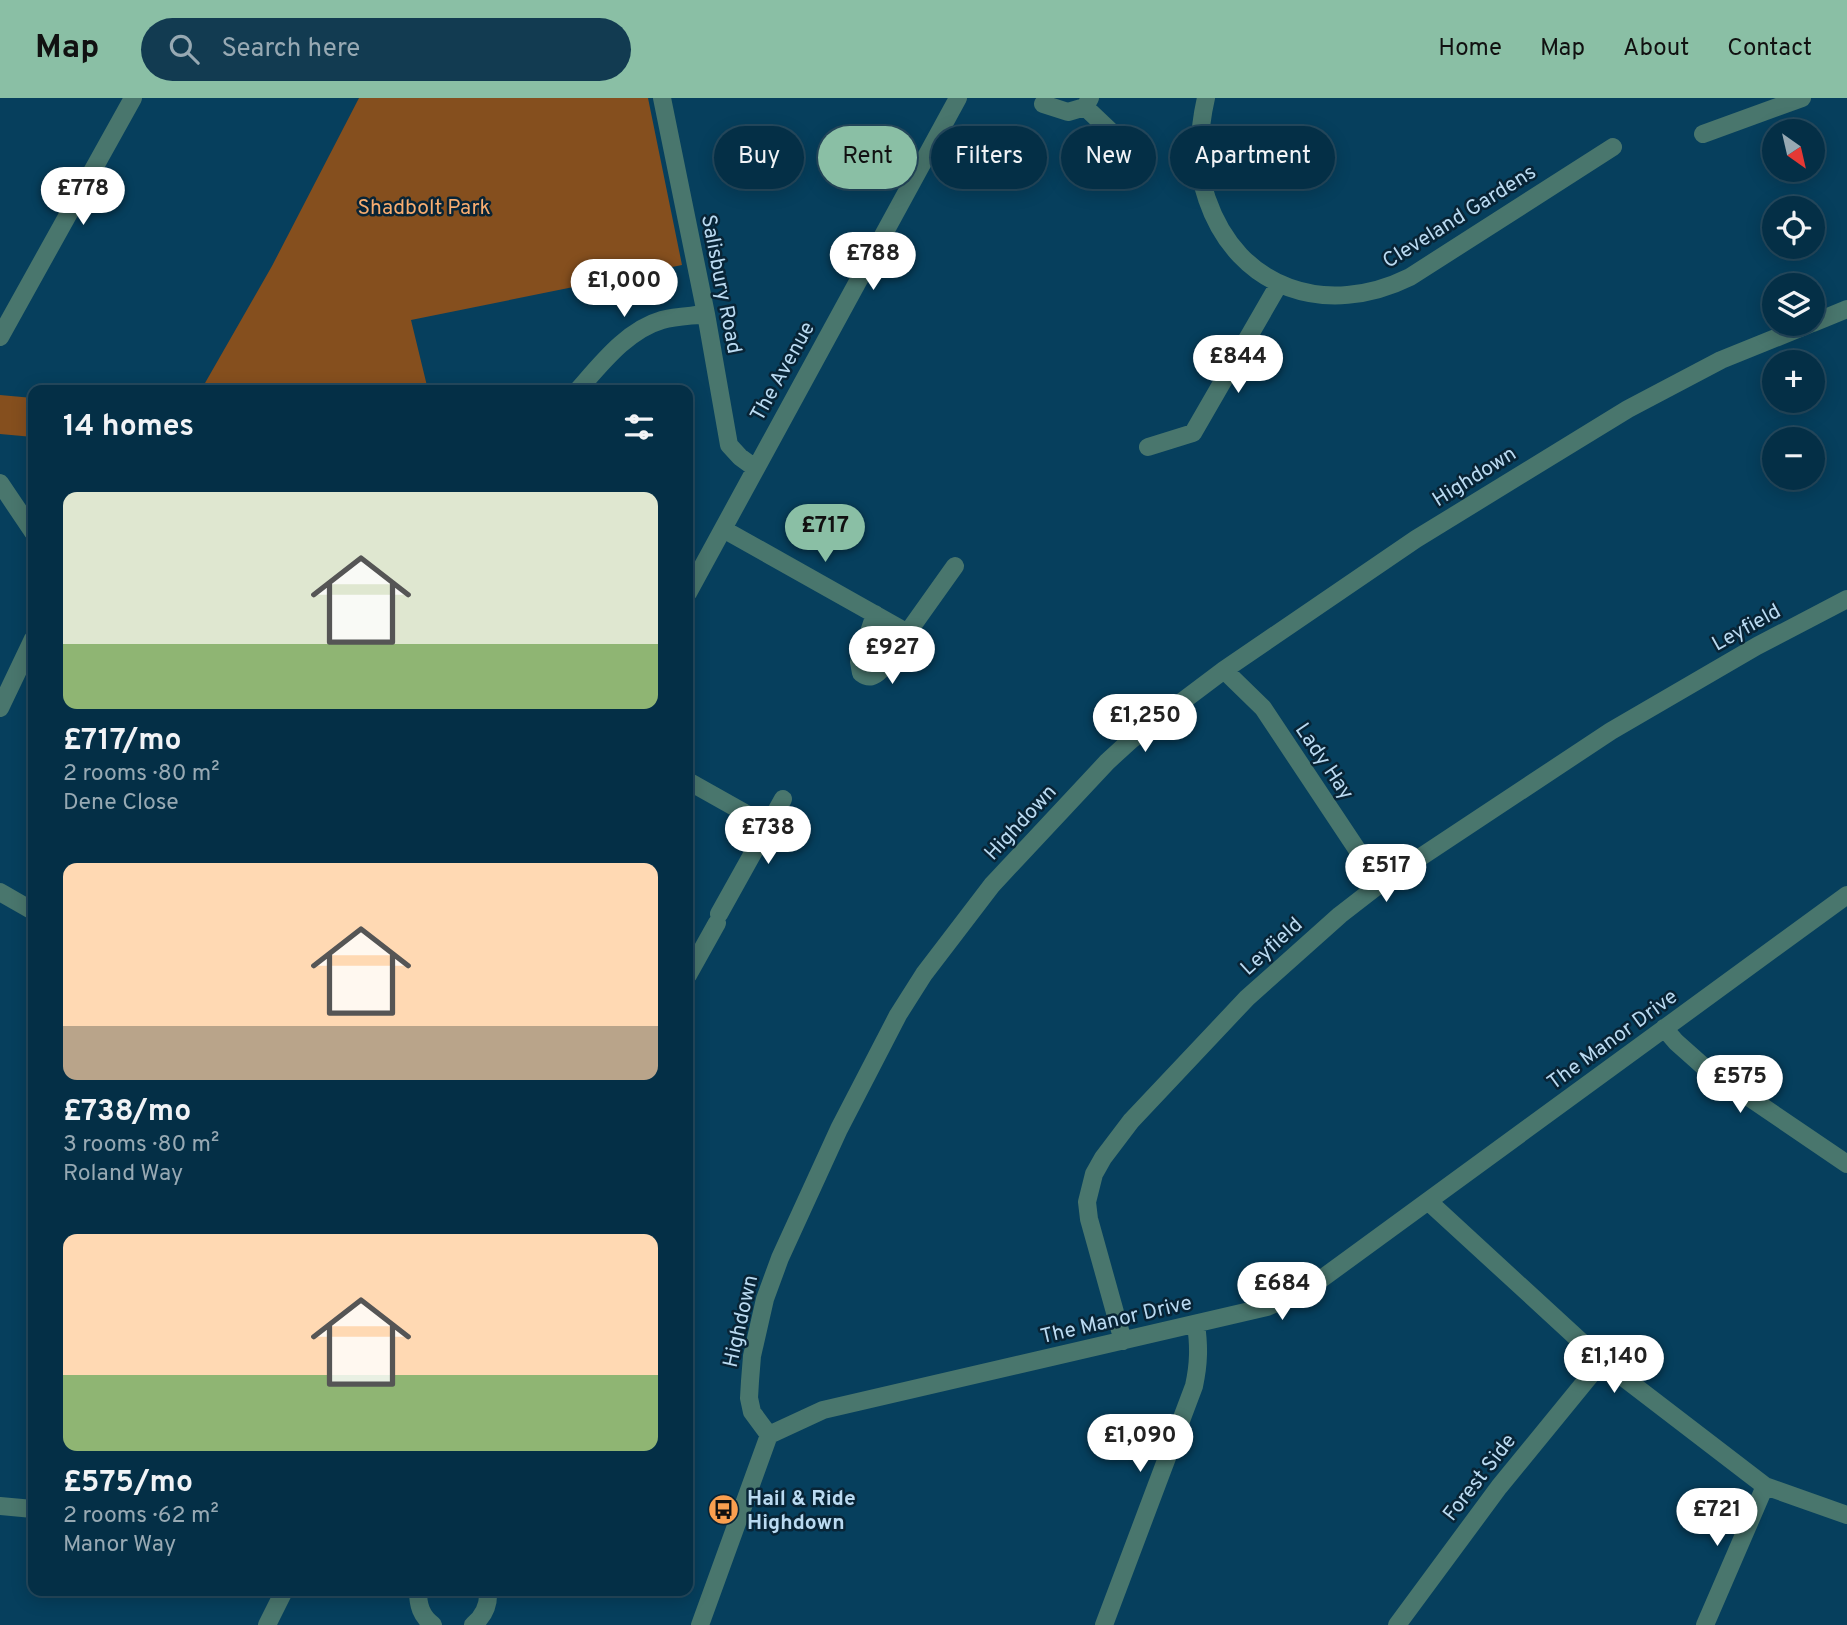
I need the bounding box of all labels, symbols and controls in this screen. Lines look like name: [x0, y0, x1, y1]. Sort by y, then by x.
search box: [141, 18, 631, 81]
text: Map: [35, 28, 99, 70]
icon: search: [165, 30, 203, 68]
text: Search here: [221, 33, 360, 66]
text: Home: [1438, 34, 1502, 64]
text: Map: [1540, 34, 1585, 64]
text: About: [1623, 34, 1689, 64]
text: Contact: [1727, 34, 1812, 64]
north arrow: [1762, 119, 1825, 182]
map controls: [1762, 119, 1825, 490]
chip: Buy: [714, 126, 804, 189]
chip: Rent: [818, 126, 917, 189]
chip: Filters: [931, 126, 1047, 189]
chip: New: [1061, 126, 1156, 189]
chip: Apartment: [1170, 126, 1335, 189]
street label: Cleveland Gardens: [1378, 159, 1542, 275]
pin: £778: [42, 167, 124, 227]
text: £778: [57, 175, 109, 204]
park label: Shadbolt Park: [357, 195, 491, 222]
button: locate: [1762, 196, 1825, 259]
street label: Salisbury Road: [694, 212, 747, 356]
pin: £788: [832, 232, 914, 292]
text: £788: [846, 240, 900, 269]
pin: £1,000: [567, 260, 681, 319]
text: £1,000: [587, 267, 661, 296]
button: layers: [1762, 273, 1825, 336]
street label: The Avenue: [745, 317, 822, 426]
pin: £844: [1197, 336, 1279, 395]
text: £844: [1209, 343, 1267, 372]
button: +: [1762, 350, 1825, 413]
icon: filters: [620, 408, 658, 446]
text: 14 homes: [63, 409, 194, 446]
button: −: [1762, 427, 1825, 490]
street label: Highdown: [1428, 441, 1522, 514]
pin: £717: [784, 504, 866, 564]
text: £717: [801, 512, 849, 541]
icon: home: [298, 537, 424, 663]
street label: Leyfield: [1708, 598, 1786, 658]
pin: £927: [851, 626, 933, 686]
text: £927: [865, 634, 919, 663]
pin: £1,250: [1088, 694, 1202, 754]
text: £1,250: [1109, 702, 1181, 731]
street label: Lady Hay: [1288, 718, 1359, 806]
text: £717/mo: [63, 723, 182, 760]
text: 2 rooms · 80 m²: [63, 760, 220, 789]
street label: Highdown: [979, 779, 1063, 867]
text: Dene Close: [63, 789, 179, 818]
pin: £738: [727, 806, 809, 866]
text: £738: [741, 814, 795, 843]
pin: £517: [1345, 844, 1427, 904]
text: £517: [1361, 852, 1411, 881]
icon: home: [298, 908, 424, 1034]
street label: Leyfield: [1235, 912, 1309, 982]
street label: The Manor Drive: [1542, 984, 1683, 1097]
pin: £575: [1699, 1056, 1781, 1115]
text: £575: [1713, 1063, 1767, 1092]
text: £738/mo: [63, 1094, 191, 1131]
text: 3 rooms · 80 m²: [63, 1131, 219, 1160]
text: Roland Way: [63, 1160, 183, 1189]
pin: £684: [1241, 1262, 1323, 1322]
text: £684: [1253, 1270, 1311, 1299]
street label: Highdown: [718, 1272, 765, 1370]
icon: home: [298, 1279, 424, 1405]
street label: The Manor Drive: [1038, 1290, 1195, 1351]
pin: £1,140: [1557, 1336, 1671, 1395]
text: £1,140: [1580, 1343, 1648, 1372]
pin: £1,090: [1083, 1414, 1197, 1474]
text: £1,090: [1103, 1422, 1177, 1451]
street label: Forest Side: [1438, 1429, 1523, 1527]
text: £575/mo: [63, 1465, 193, 1502]
place label: Hail & Ride Highdown: [747, 1486, 856, 1537]
pin: £721: [1676, 1488, 1758, 1548]
bus stop icon: Hail & Ride Highdown: [707, 1493, 741, 1527]
text: £721: [1692, 1496, 1742, 1525]
text: 2 rooms · 62 m²: [63, 1502, 219, 1531]
text: Manor Way: [63, 1531, 176, 1560]

